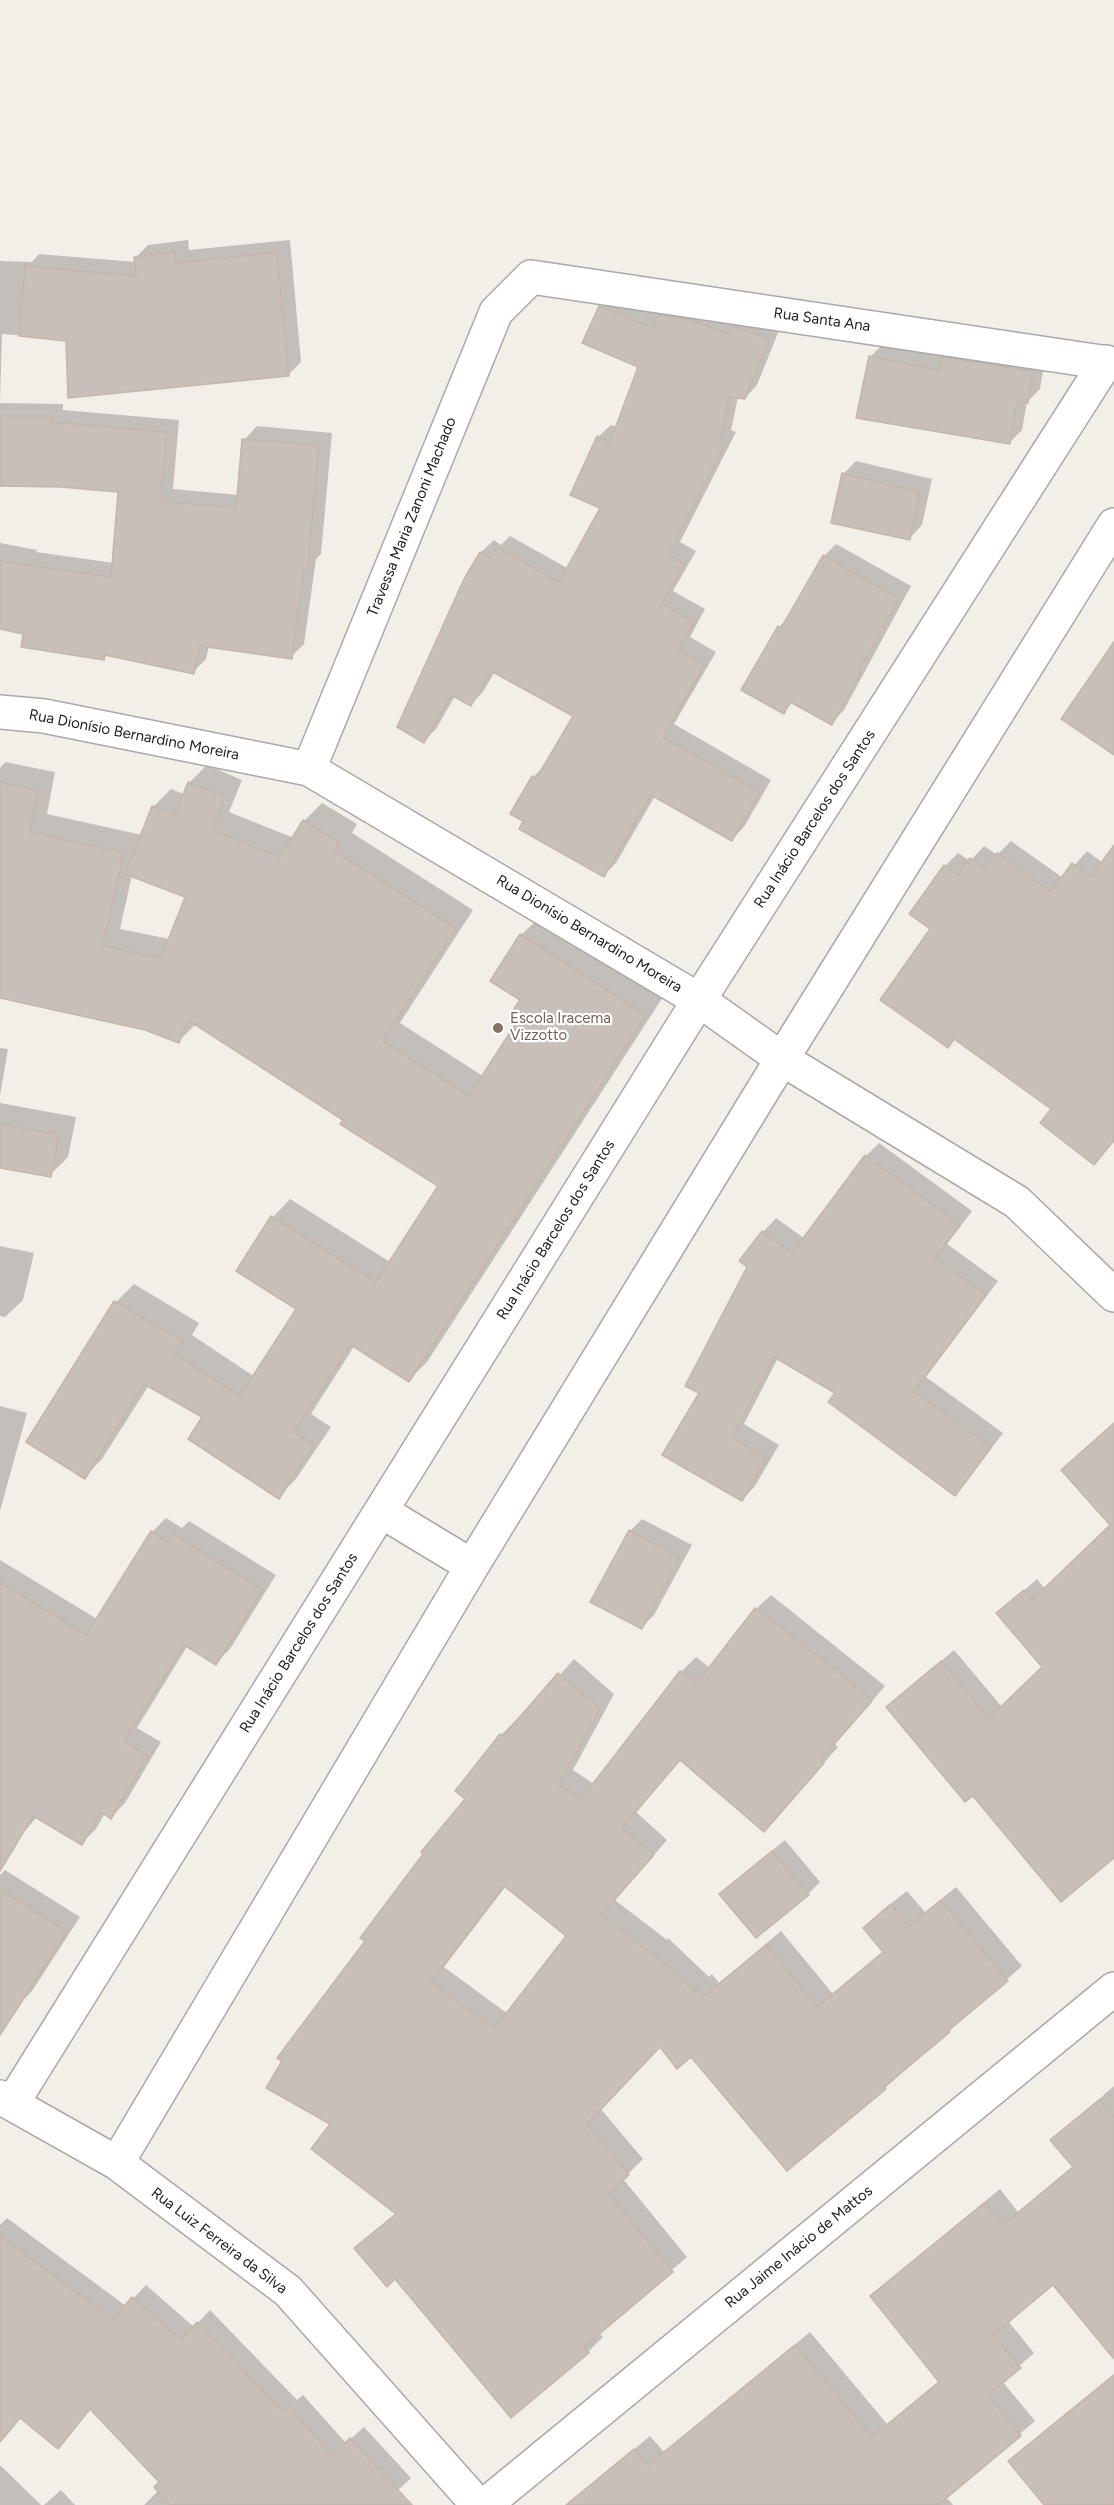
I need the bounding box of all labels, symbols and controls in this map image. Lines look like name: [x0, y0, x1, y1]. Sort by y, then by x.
street label: Rua Santa Ana: [772, 304, 872, 336]
street label: Travessa Maria Zanoni Machado: [364, 415, 460, 619]
street label: Rua Dionísio Bernardino Moreira: [27, 706, 241, 764]
street label: Rua Inácio Barcelos dos Santos: [751, 727, 879, 911]
street label: Rua Dionísio Bernardino Moreira: [493, 871, 685, 997]
place label: Escola Iracema Vizzotto: [510, 1010, 611, 1045]
marker: Escola Iracema Vizzotto: [491, 1021, 505, 1035]
street label: Rua Inácio Barcelos dos Santos: [493, 1137, 619, 1323]
street label: Rua Inácio Barcelos dos Santos: [236, 1550, 362, 1736]
street label: Rua Jaime Inácio de Mattos: [722, 2182, 876, 2312]
street label: Rua Luiz Ferreira da Silva: [147, 2184, 291, 2298]

